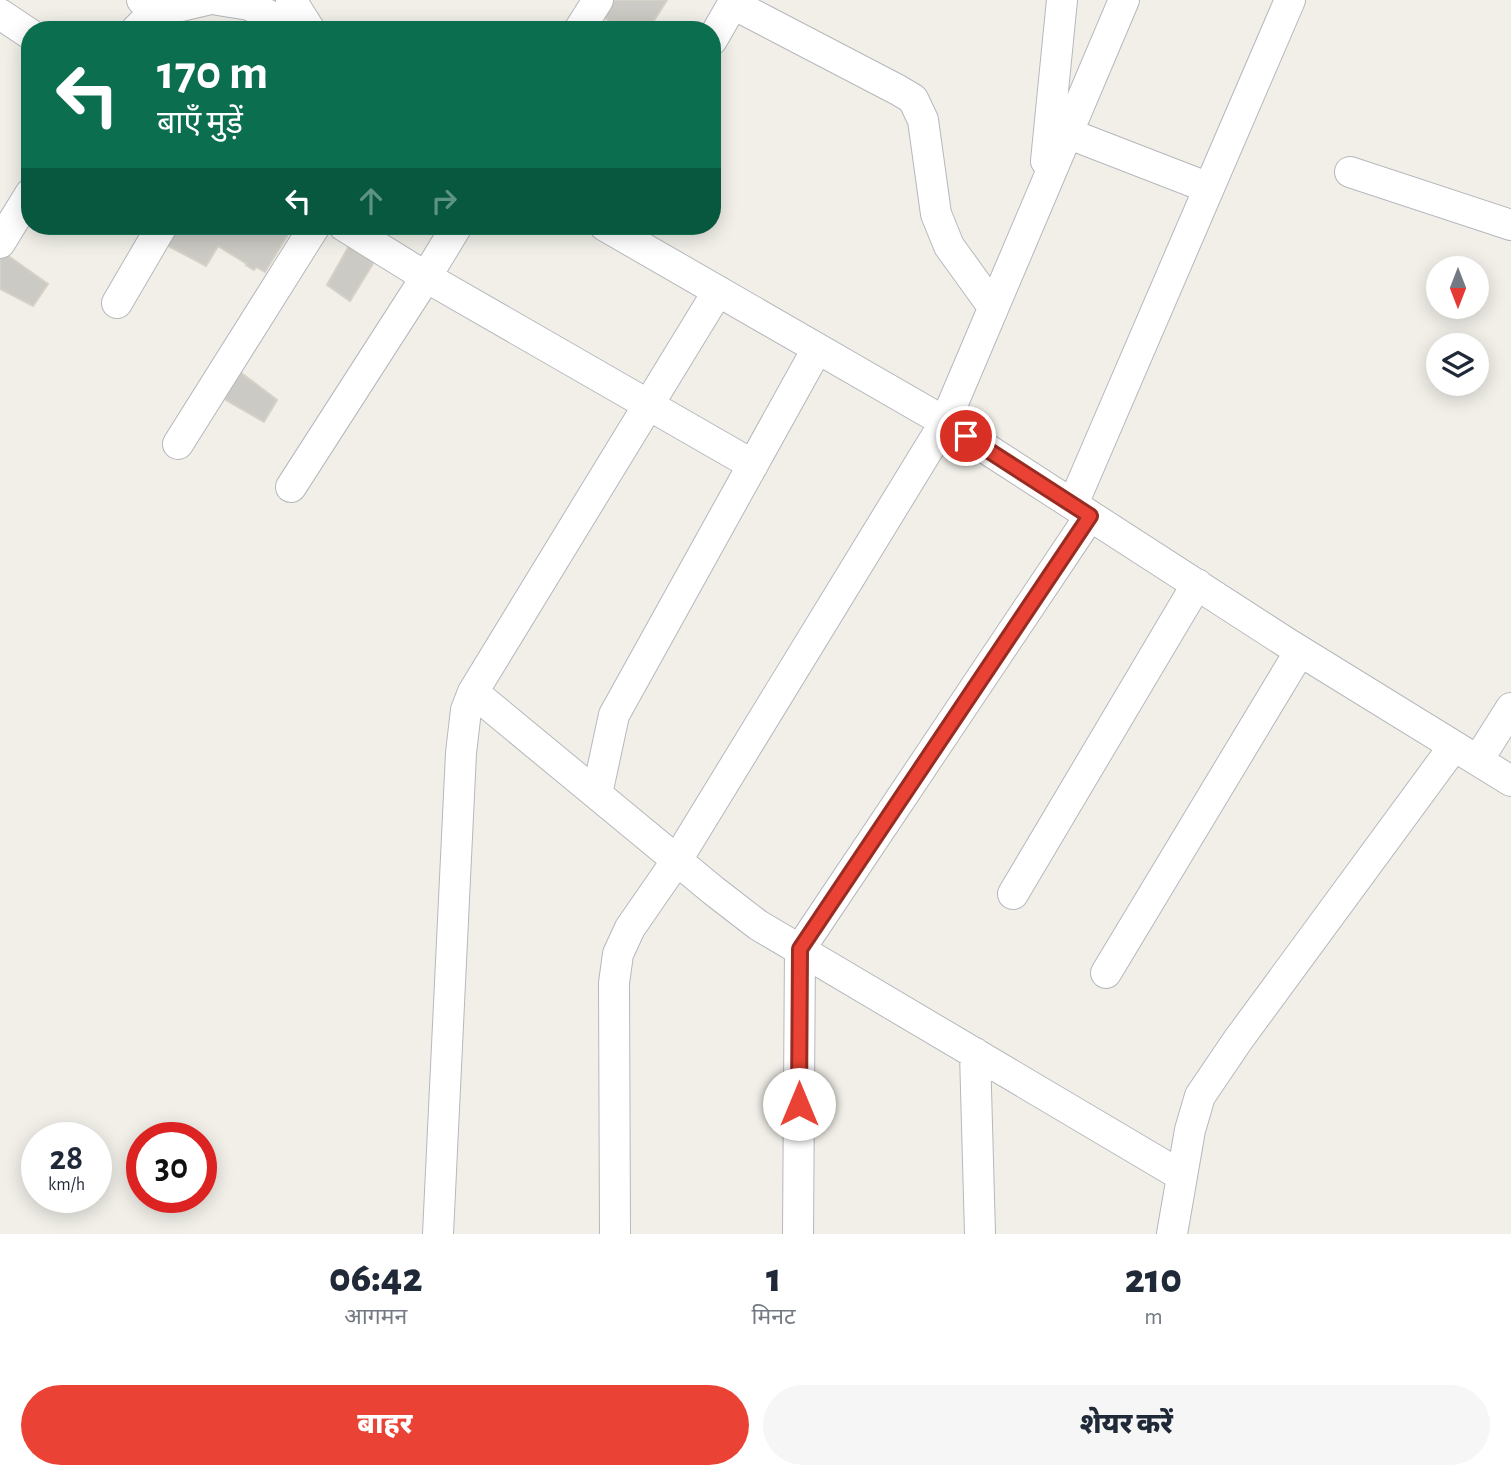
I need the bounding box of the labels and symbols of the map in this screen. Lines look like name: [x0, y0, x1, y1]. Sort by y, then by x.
north arrow: [1426, 256, 1489, 318]
pin: [936, 406, 996, 466]
position arrow: [762, 1067, 836, 1141]
speed limit sign: 30: [126, 1122, 217, 1213]

